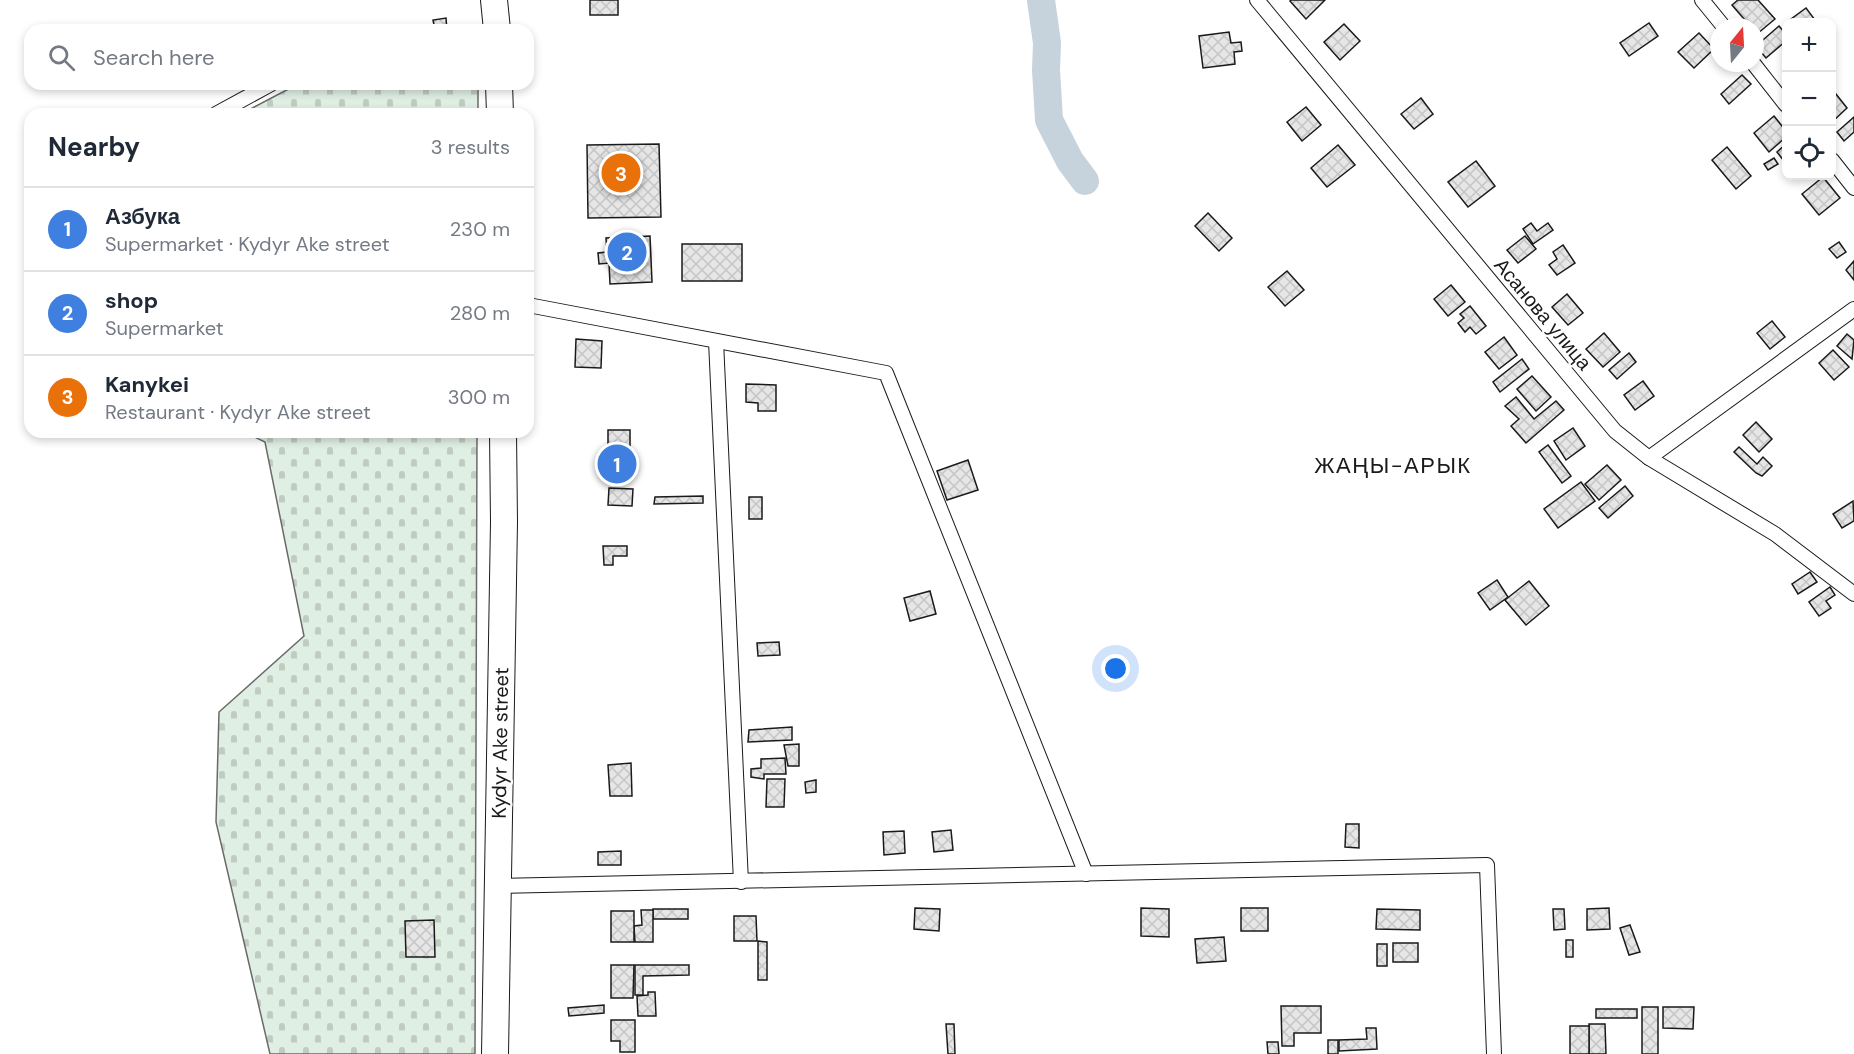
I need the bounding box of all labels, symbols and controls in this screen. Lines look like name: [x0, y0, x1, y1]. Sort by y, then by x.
north arrow: [1710, 18, 1764, 72]
map controls: [1782, 18, 1836, 180]
button: +: [1782, 18, 1836, 72]
search box: [24, 24, 534, 90]
icon: search: [45, 41, 78, 74]
text: Search here: [93, 43, 214, 72]
button: −: [1782, 72, 1836, 126]
button: locate: [1782, 126, 1836, 180]
text: Nearby: [48, 130, 140, 164]
text: 3 results: [431, 134, 510, 160]
pin: 3: [602, 150, 640, 195]
text: Азбука: [105, 202, 180, 231]
text: 1: [64, 216, 71, 242]
text: 230 m: [450, 216, 510, 242]
pin: 2: [608, 230, 646, 274]
text: Supermarket · Kydyr Ake street: [105, 231, 390, 257]
street label: Асанова улица: [1489, 253, 1598, 376]
text: shop: [105, 286, 158, 315]
text: 2: [62, 300, 73, 326]
text: 280 m: [450, 300, 510, 326]
text: Supermarket: [105, 315, 224, 341]
text: Kanykei: [105, 370, 189, 399]
text: 3: [61, 384, 74, 410]
text: 300 m: [448, 384, 510, 410]
text: Restaurant · Kydyr Ake street: [105, 399, 371, 425]
pin: 1: [598, 442, 636, 486]
district label: ЖАҢЫ-АРЫК: [1314, 451, 1472, 480]
your location: [1101, 654, 1130, 683]
street label: Kydyr Ake street: [486, 667, 514, 819]

